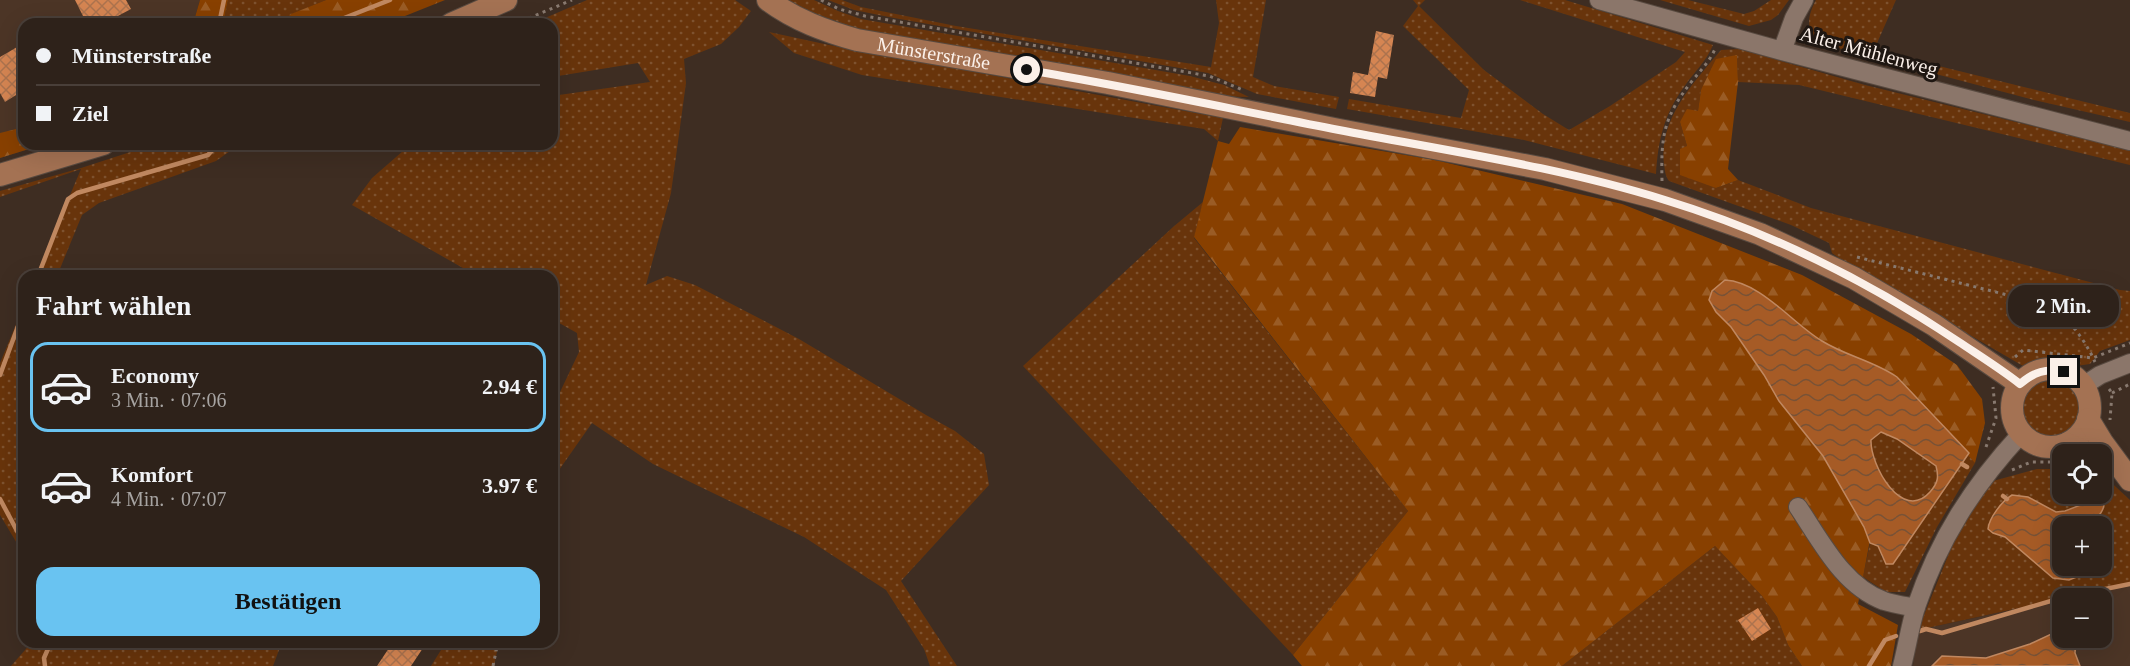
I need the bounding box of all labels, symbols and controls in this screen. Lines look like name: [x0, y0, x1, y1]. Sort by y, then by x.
street label: Alter Mühlenweg: [1797, 22, 1940, 81]
street label: Münsterstraße: [875, 33, 992, 74]
text: Münsterstraße: [72, 43, 211, 68]
route start: [1013, 56, 1040, 83]
text: Ziel: [72, 101, 109, 126]
callout: 2 Min.: [2008, 285, 2120, 327]
text: Fahrt wählen: [36, 291, 191, 321]
text: 2 Min.: [2036, 295, 2091, 317]
route end: [2050, 358, 2077, 385]
icon: car: [39, 360, 93, 414]
text: Economy: [111, 363, 199, 388]
text: 2.94 €: [482, 374, 537, 399]
text: 3 Min. · 07:06: [111, 389, 227, 411]
map controls: [2052, 444, 2112, 648]
button: locate: [2052, 444, 2112, 504]
icon: car: [39, 459, 93, 513]
text: Komfort: [111, 462, 193, 487]
text: 3.97 €: [482, 473, 537, 498]
text: 4 Min. · 07:07: [111, 488, 227, 510]
button: +: [2052, 516, 2112, 576]
button: Bestätigen: [36, 567, 540, 636]
button: −: [2052, 588, 2112, 648]

